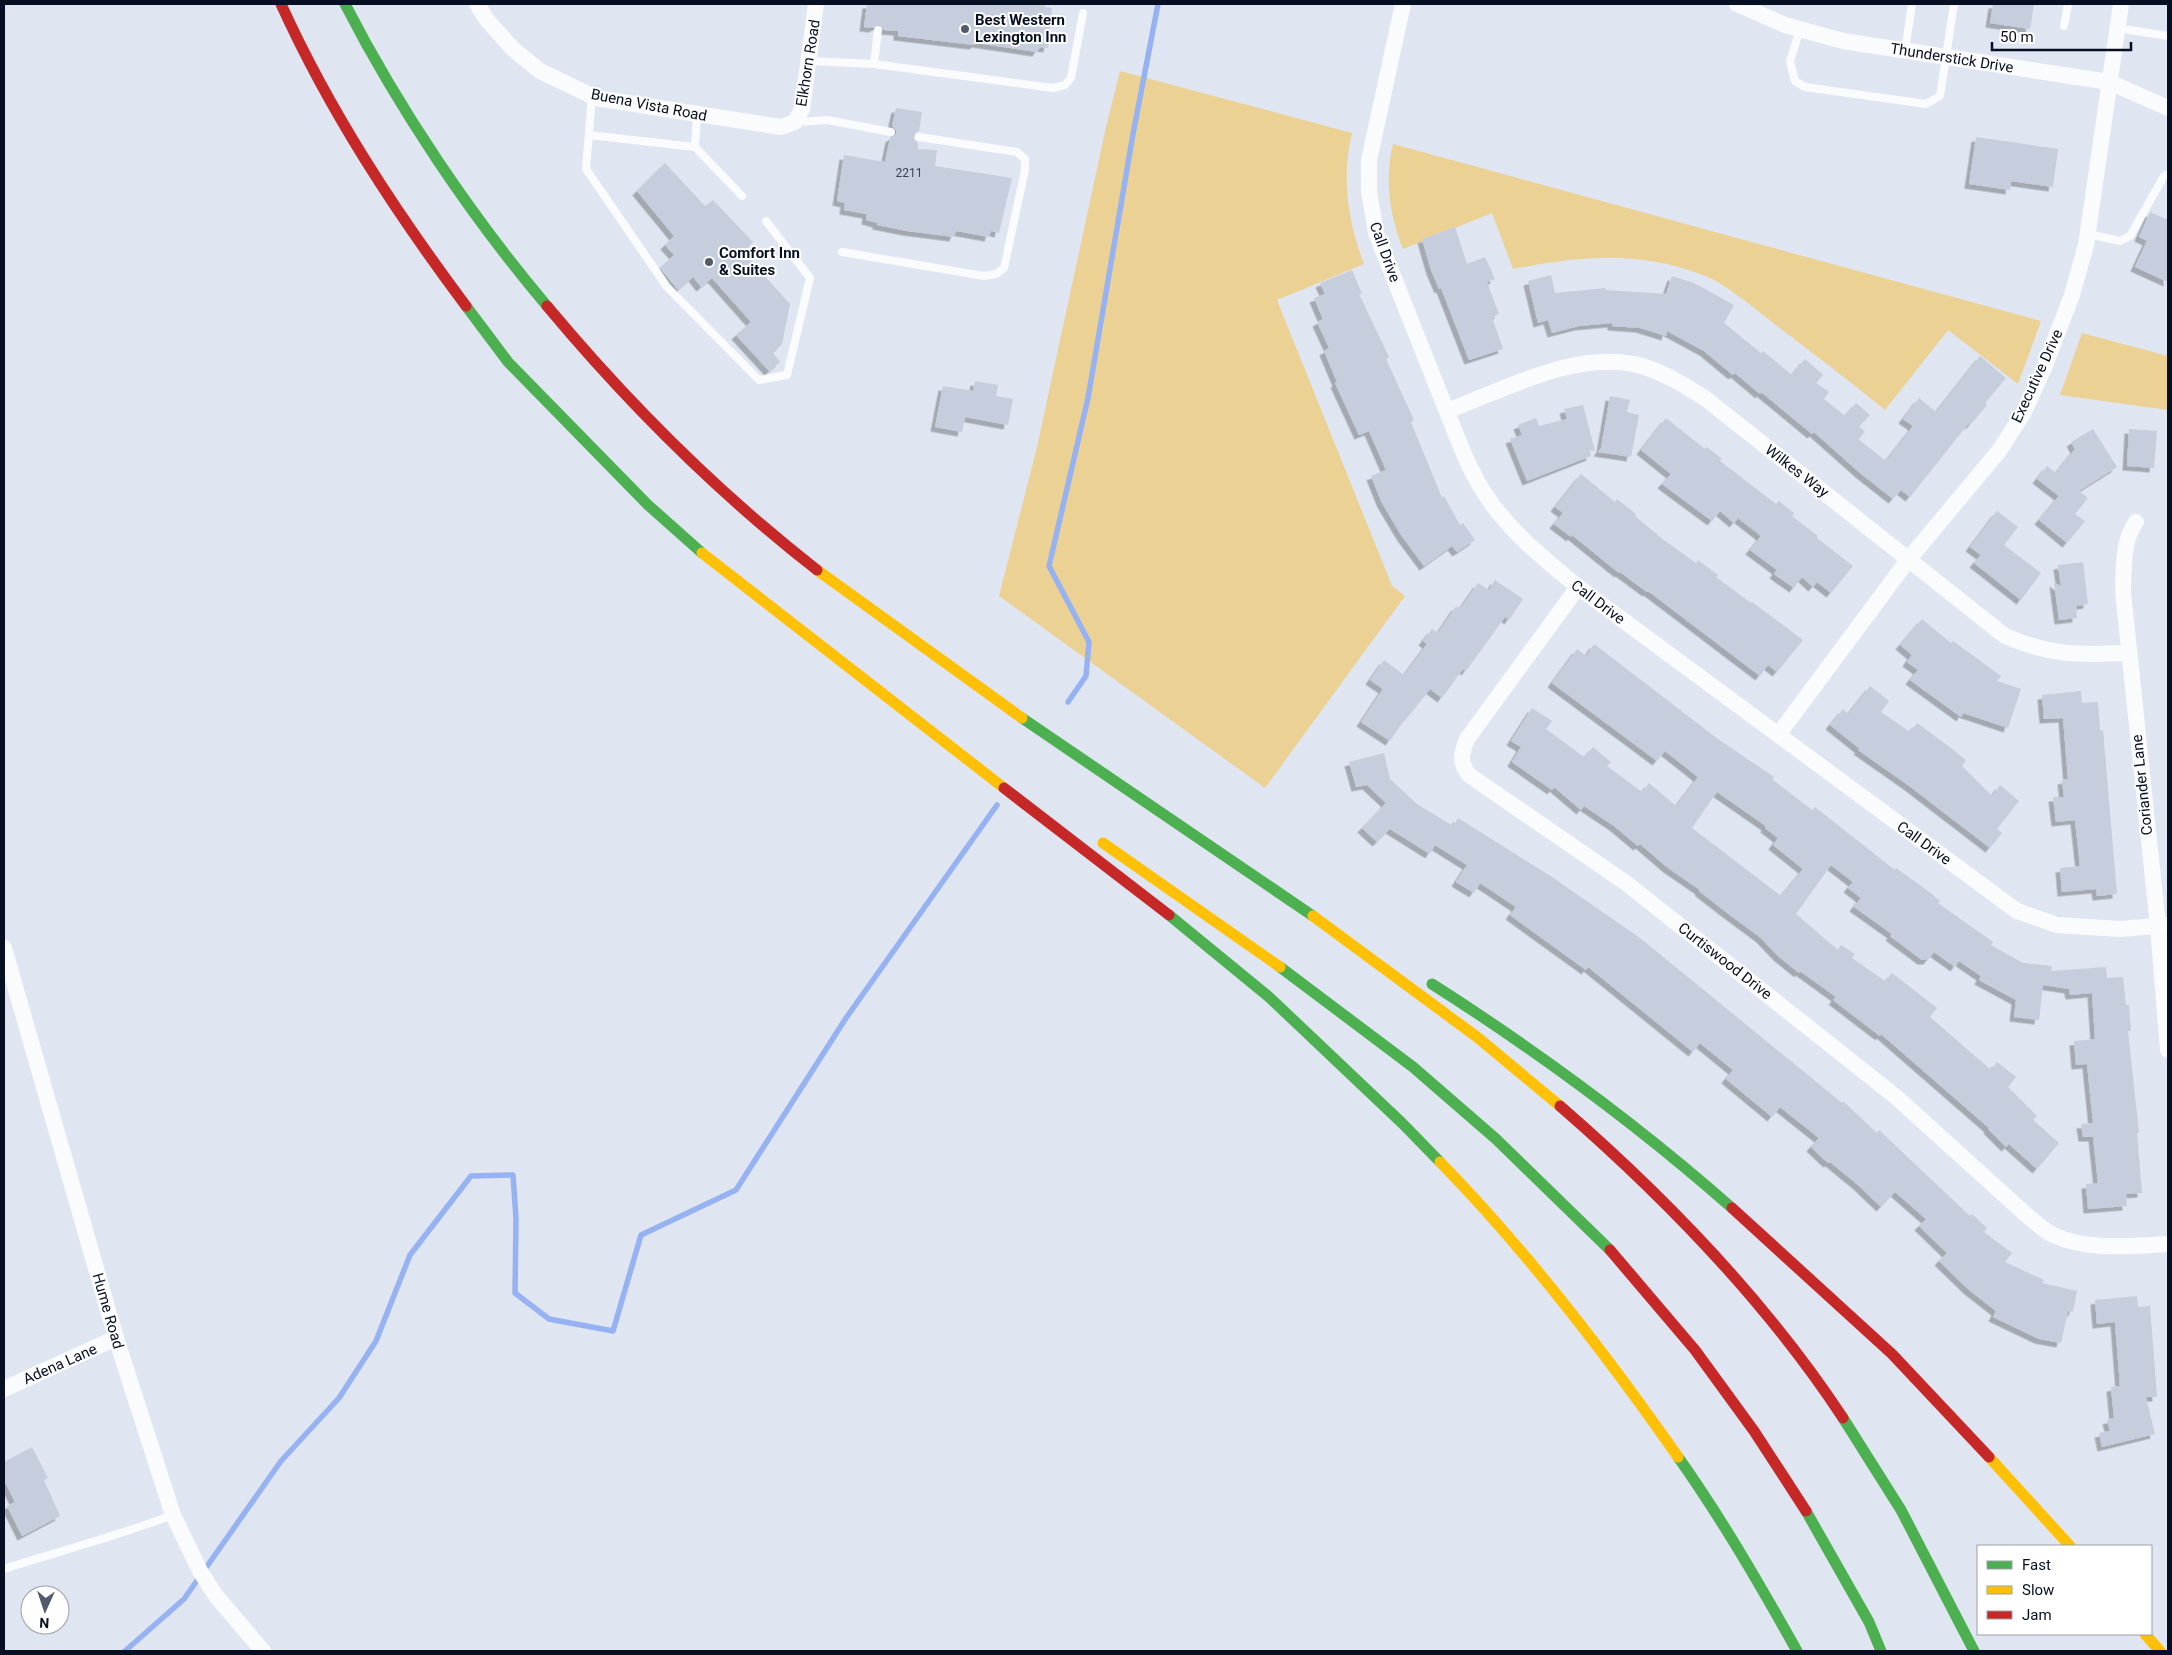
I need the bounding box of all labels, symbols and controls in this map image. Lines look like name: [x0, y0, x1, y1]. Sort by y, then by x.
place label: Best Western Lexington Inn: [975, 11, 1066, 46]
street label: Elkhorn Road: [792, 18, 824, 108]
scale bar: [1992, 20, 2131, 52]
marker: Best Western Lexington Inn: [959, 23, 971, 35]
text: 50 m: [2000, 28, 2034, 46]
street label: Thunderstick Drive: [1889, 39, 2015, 77]
street label: Buena Vista Road: [589, 85, 709, 125]
house number: 2211: [896, 166, 922, 180]
street label: Call Drive: [1366, 219, 1404, 285]
place label: Comfort Inn & Suites: [719, 244, 800, 279]
marker: Comfort Inn & Suites: [703, 256, 715, 268]
street label: Executive Drive: [2008, 326, 2067, 426]
street label: Wilkes Way: [1762, 441, 1832, 501]
street label: Call Drive: [1568, 576, 1628, 628]
street label: Coriander Lane: [2128, 734, 2156, 836]
street label: Call Drive: [1893, 817, 1955, 869]
street label: Curtiswood Drive: [1675, 919, 1776, 1003]
street label: Hume Road: [89, 1271, 127, 1351]
street label: Adena Lane: [20, 1340, 100, 1388]
legend: [1977, 1545, 2152, 1635]
text: Fast: [2022, 1556, 2051, 1574]
text: Slow: [2022, 1581, 2054, 1599]
north arrow: [20, 1585, 70, 1635]
text: Jam: [2022, 1606, 2052, 1624]
text: N: [39, 1615, 50, 1631]

